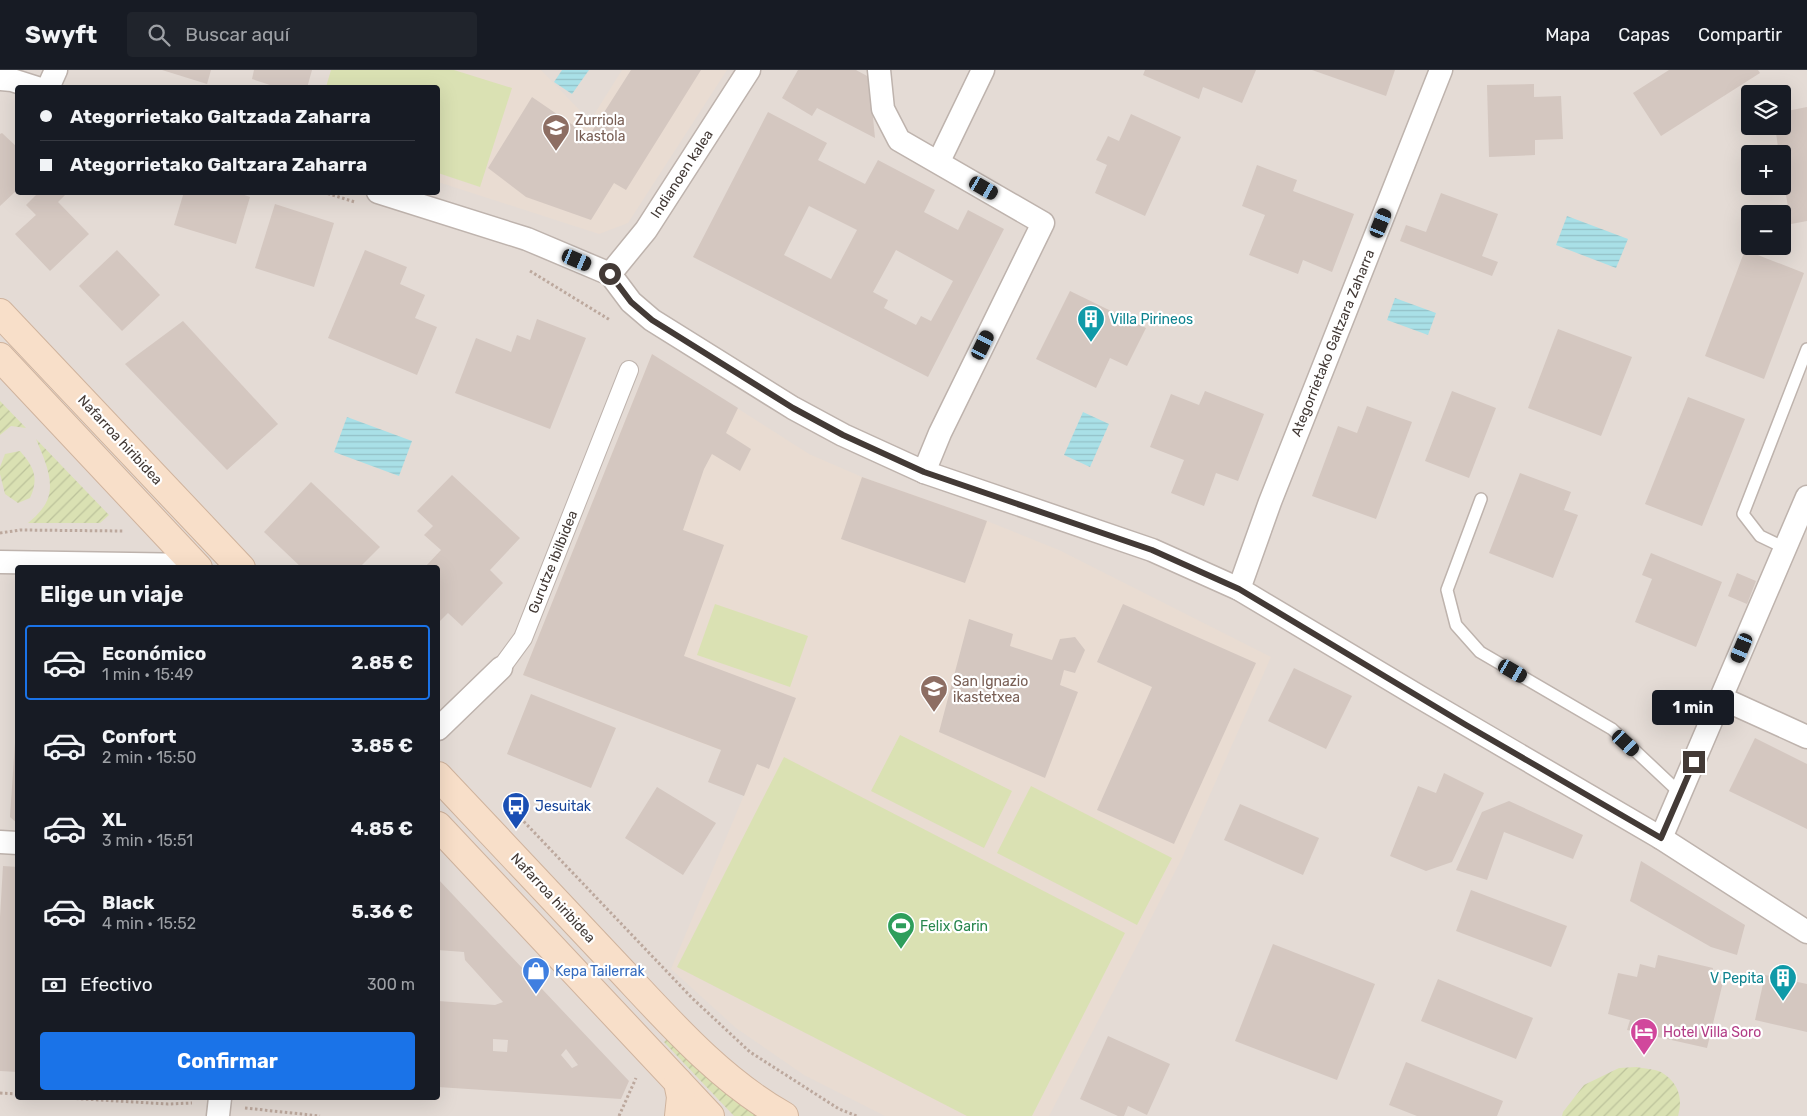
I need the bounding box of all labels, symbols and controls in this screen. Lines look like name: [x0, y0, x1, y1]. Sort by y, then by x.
search box: [127, 12, 477, 57]
text: Swyft: [25, 21, 97, 49]
icon: search: [145, 21, 173, 49]
text: Buscar aquí: [185, 23, 289, 46]
text: Mapa: [1545, 24, 1590, 46]
text: Capas: [1618, 24, 1670, 46]
text: Compartir: [1698, 24, 1782, 46]
map controls: [1741, 85, 1791, 255]
button: layers: [1741, 85, 1791, 135]
text: Ategorrietako Galtzada Zaharra: [70, 105, 371, 128]
place label: Zurriola Ikastola: [575, 112, 625, 145]
school or university icon: Zurriola Ikastola: [541, 113, 571, 152]
street label: Indianoen kalea: [647, 127, 717, 221]
button: +: [1741, 145, 1791, 195]
text: Ategorrietako Galtzara Zaharra: [70, 153, 367, 176]
car: [967, 174, 1000, 202]
button: −: [1741, 205, 1791, 255]
car: [1368, 206, 1393, 240]
car: [560, 247, 593, 273]
street label: Ategorrietako Galtzara Zaharra: [1288, 247, 1378, 439]
route start: [599, 263, 621, 285]
building icon: Villa Pirineos: [1076, 304, 1106, 343]
place label: Villa Pirineos: [1110, 311, 1193, 328]
car: [969, 328, 996, 362]
street label: Nafarroa hiribidea: [74, 392, 166, 488]
street label: Gurutze ibilbidea: [525, 508, 581, 616]
text: Elige un viaje: [40, 581, 184, 608]
car: [1729, 631, 1754, 665]
icon: car: [42, 640, 87, 685]
text: Económico: [102, 642, 206, 665]
text: 2.85 €: [351, 651, 413, 674]
car: [1496, 657, 1529, 685]
text: 1 min · 15:49: [102, 665, 193, 684]
place label: San Ignazio ikastetxea: [953, 673, 1028, 706]
school or university icon: San Ignazio ikastetxea: [919, 674, 949, 713]
callout: 1 min: [1653, 690, 1735, 724]
text: 1 min: [1673, 698, 1713, 717]
icon: car: [42, 723, 87, 768]
text: Confort: [102, 725, 176, 748]
car: [1609, 727, 1642, 759]
text: 3.85 €: [351, 734, 413, 757]
text: 2 min · 15:50: [102, 748, 196, 767]
route end: [1683, 751, 1705, 773]
bus stop icon: Jesuitak: [501, 791, 531, 830]
place label: Jesuitak: [535, 798, 592, 815]
icon: car: [42, 806, 87, 851]
text: XL: [102, 808, 126, 831]
text: 4.85 €: [351, 817, 413, 840]
text: 3 min · 15:51: [102, 831, 193, 850]
street label: Nafarroa hiribidea: [507, 850, 599, 946]
icon: car: [42, 889, 87, 934]
text: Black: [102, 891, 154, 914]
text: 5.36 €: [352, 900, 413, 923]
sports icon: Felix Garin: [886, 911, 916, 950]
text: 4 min · 15:52: [102, 914, 196, 933]
place label: Felix Garin: [920, 918, 988, 935]
shop icon: Kepa Tailerrak: [521, 956, 551, 995]
place label: Kepa Tailerrak: [555, 963, 645, 980]
building icon: V Pepita: [1768, 963, 1798, 1002]
place label: V Pepita: [1710, 970, 1764, 987]
icon: cash: [40, 971, 68, 999]
text: Efectivo: [80, 973, 153, 996]
text: 300 m: [367, 975, 415, 994]
hotel icon: Hotel Villa Soro: [1629, 1017, 1659, 1056]
place label: Hotel Villa Soro: [1663, 1024, 1761, 1041]
button: Confirmar: [40, 1032, 415, 1090]

